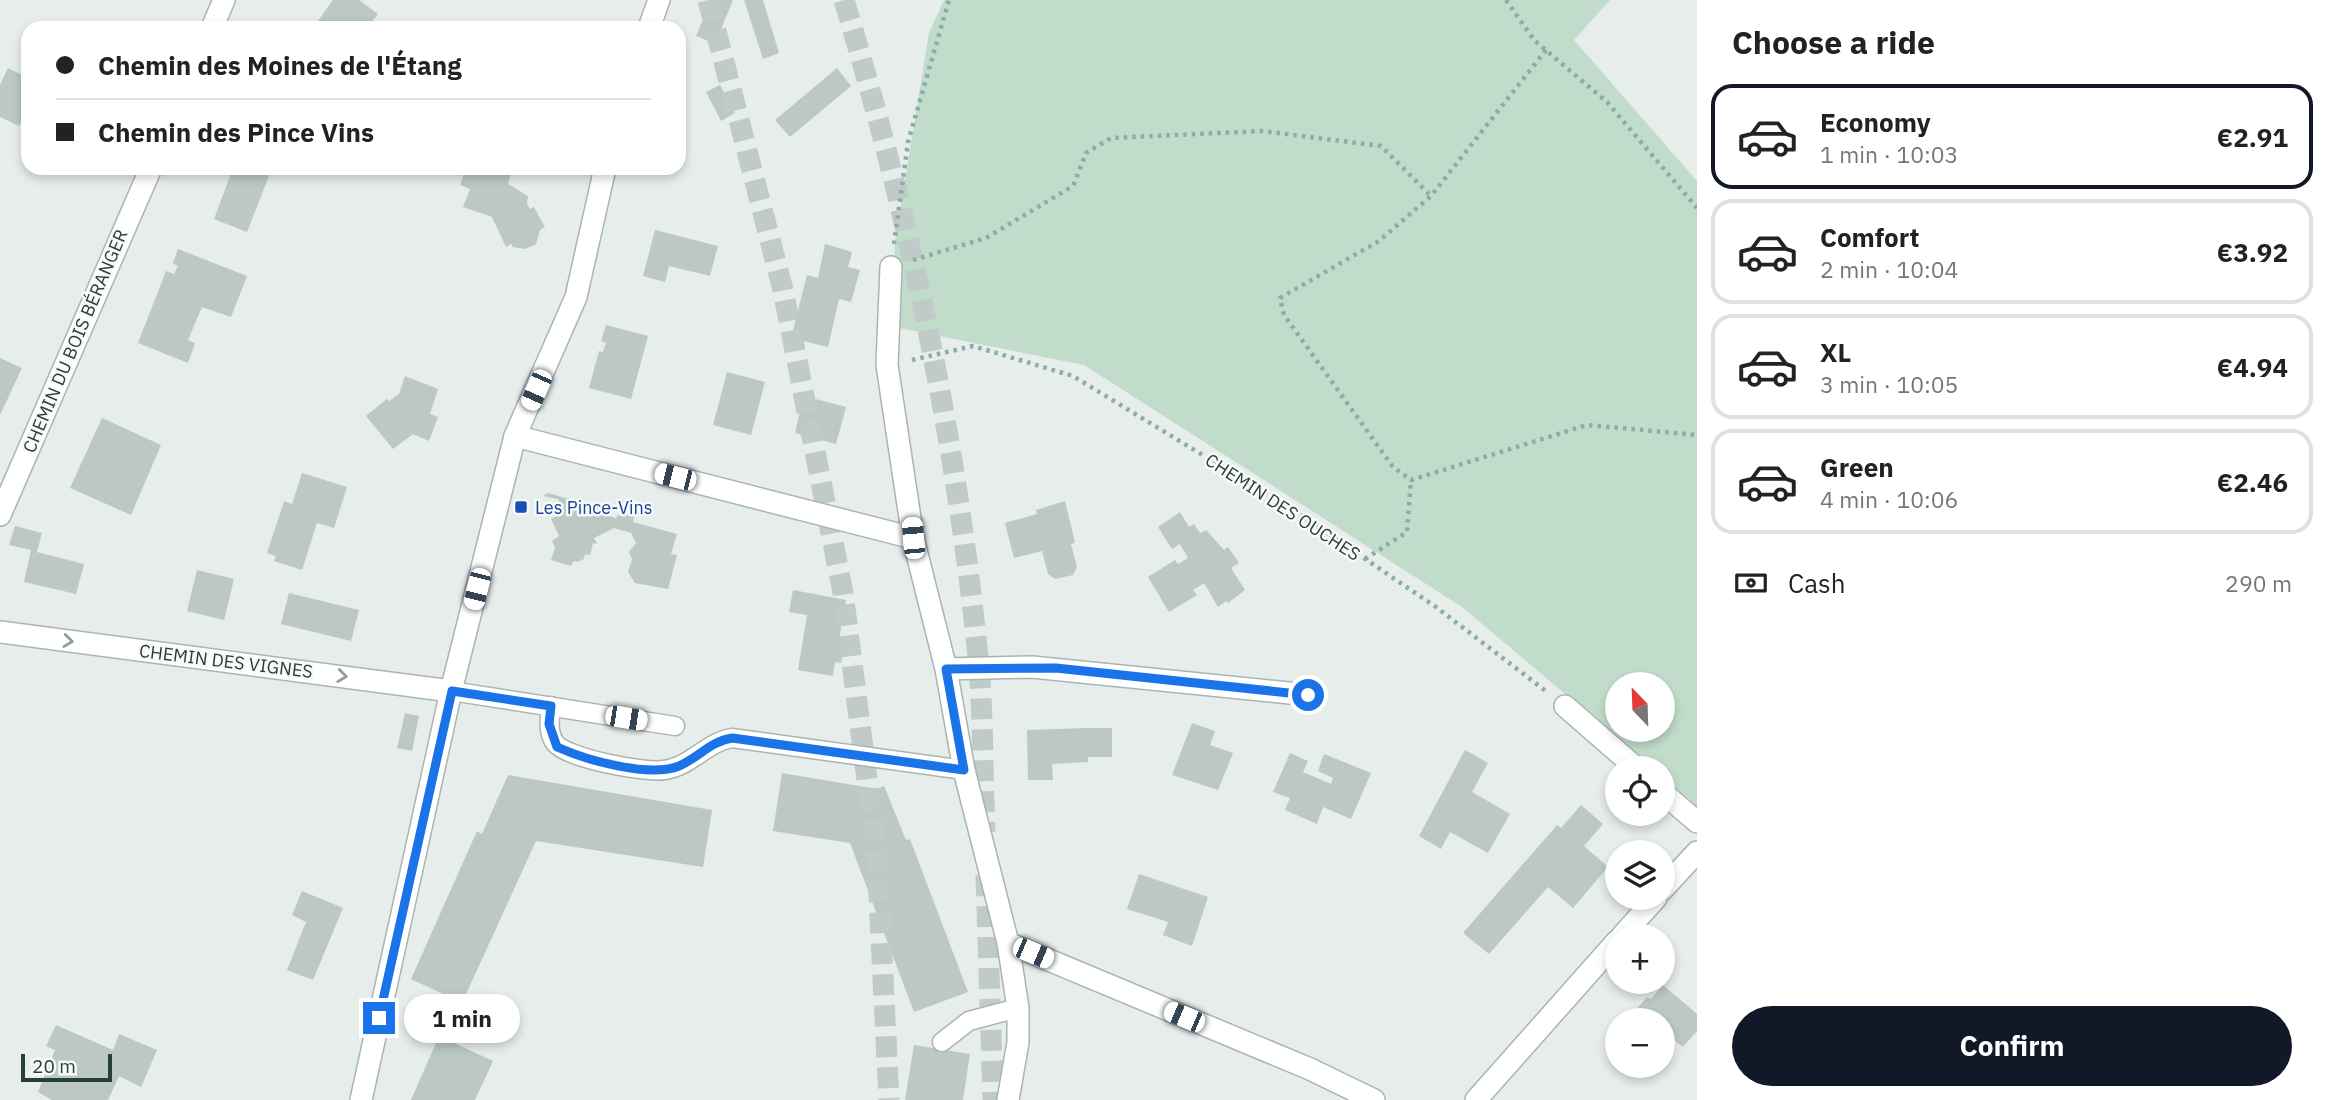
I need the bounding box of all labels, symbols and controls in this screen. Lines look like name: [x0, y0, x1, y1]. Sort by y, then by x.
text: Choose a ride: [1732, 21, 1935, 63]
text: Chemin des Moines de l'Étang: [98, 48, 462, 82]
icon: car: [1736, 105, 1799, 168]
text: Economy: [1820, 105, 1931, 139]
text: Chemin des Pince Vins: [98, 115, 374, 149]
text: €2.91: [2217, 120, 2288, 154]
text: 1 min · 10:03: [1820, 139, 1958, 169]
icon: car: [1736, 220, 1799, 283]
text: Comfort: [1820, 220, 1919, 254]
street label: CHEMIN DU BOIS BÉRANGER: [17, 226, 133, 456]
text: €3.92: [2217, 235, 2288, 269]
text: 2 min · 10:04: [1820, 254, 1958, 284]
icon: car: [1736, 335, 1799, 398]
text: XL: [1820, 335, 1851, 369]
text: €4.94: [2217, 350, 2288, 384]
car: [518, 367, 555, 413]
text: 3 min · 10:05: [1820, 369, 1958, 399]
street label: CHEMIN DES OUCHES: [1201, 448, 1365, 566]
icon: car: [1736, 450, 1799, 513]
text: Green: [1820, 450, 1894, 484]
car: [653, 462, 698, 492]
text: €2.46: [2217, 465, 2288, 499]
text: 4 min · 10:06: [1820, 484, 1958, 514]
place label: Les Pince-Vins: [535, 496, 653, 519]
marker: Les Pince-Vins: [513, 499, 529, 515]
car: [901, 516, 926, 560]
icon: cash: [1732, 564, 1770, 602]
car: [462, 566, 493, 612]
text: Cash: [1788, 566, 1845, 600]
text: 290 m: [2225, 568, 2292, 598]
one-way arrow: [62, 633, 74, 648]
street label: CHEMIN DES VIGNES: [138, 639, 314, 683]
one-way arrow: [336, 669, 348, 684]
north arrow: [1605, 672, 1675, 742]
map controls: [1605, 672, 1675, 1078]
route start: [1292, 679, 1324, 711]
car: [604, 704, 649, 732]
button: locate: [1605, 756, 1675, 826]
button: layers: [1605, 840, 1675, 910]
button: +: [1605, 924, 1675, 994]
car: [1010, 935, 1057, 971]
callout: 1 min: [404, 993, 519, 1042]
car: [1161, 999, 1208, 1035]
route end: [363, 1002, 395, 1034]
text: 1 min: [432, 1003, 492, 1033]
button: Confirm: [1732, 1006, 2292, 1086]
button: −: [1605, 1008, 1675, 1078]
scale bar: [21, 1051, 112, 1083]
text: 20 m: [32, 1054, 76, 1078]

